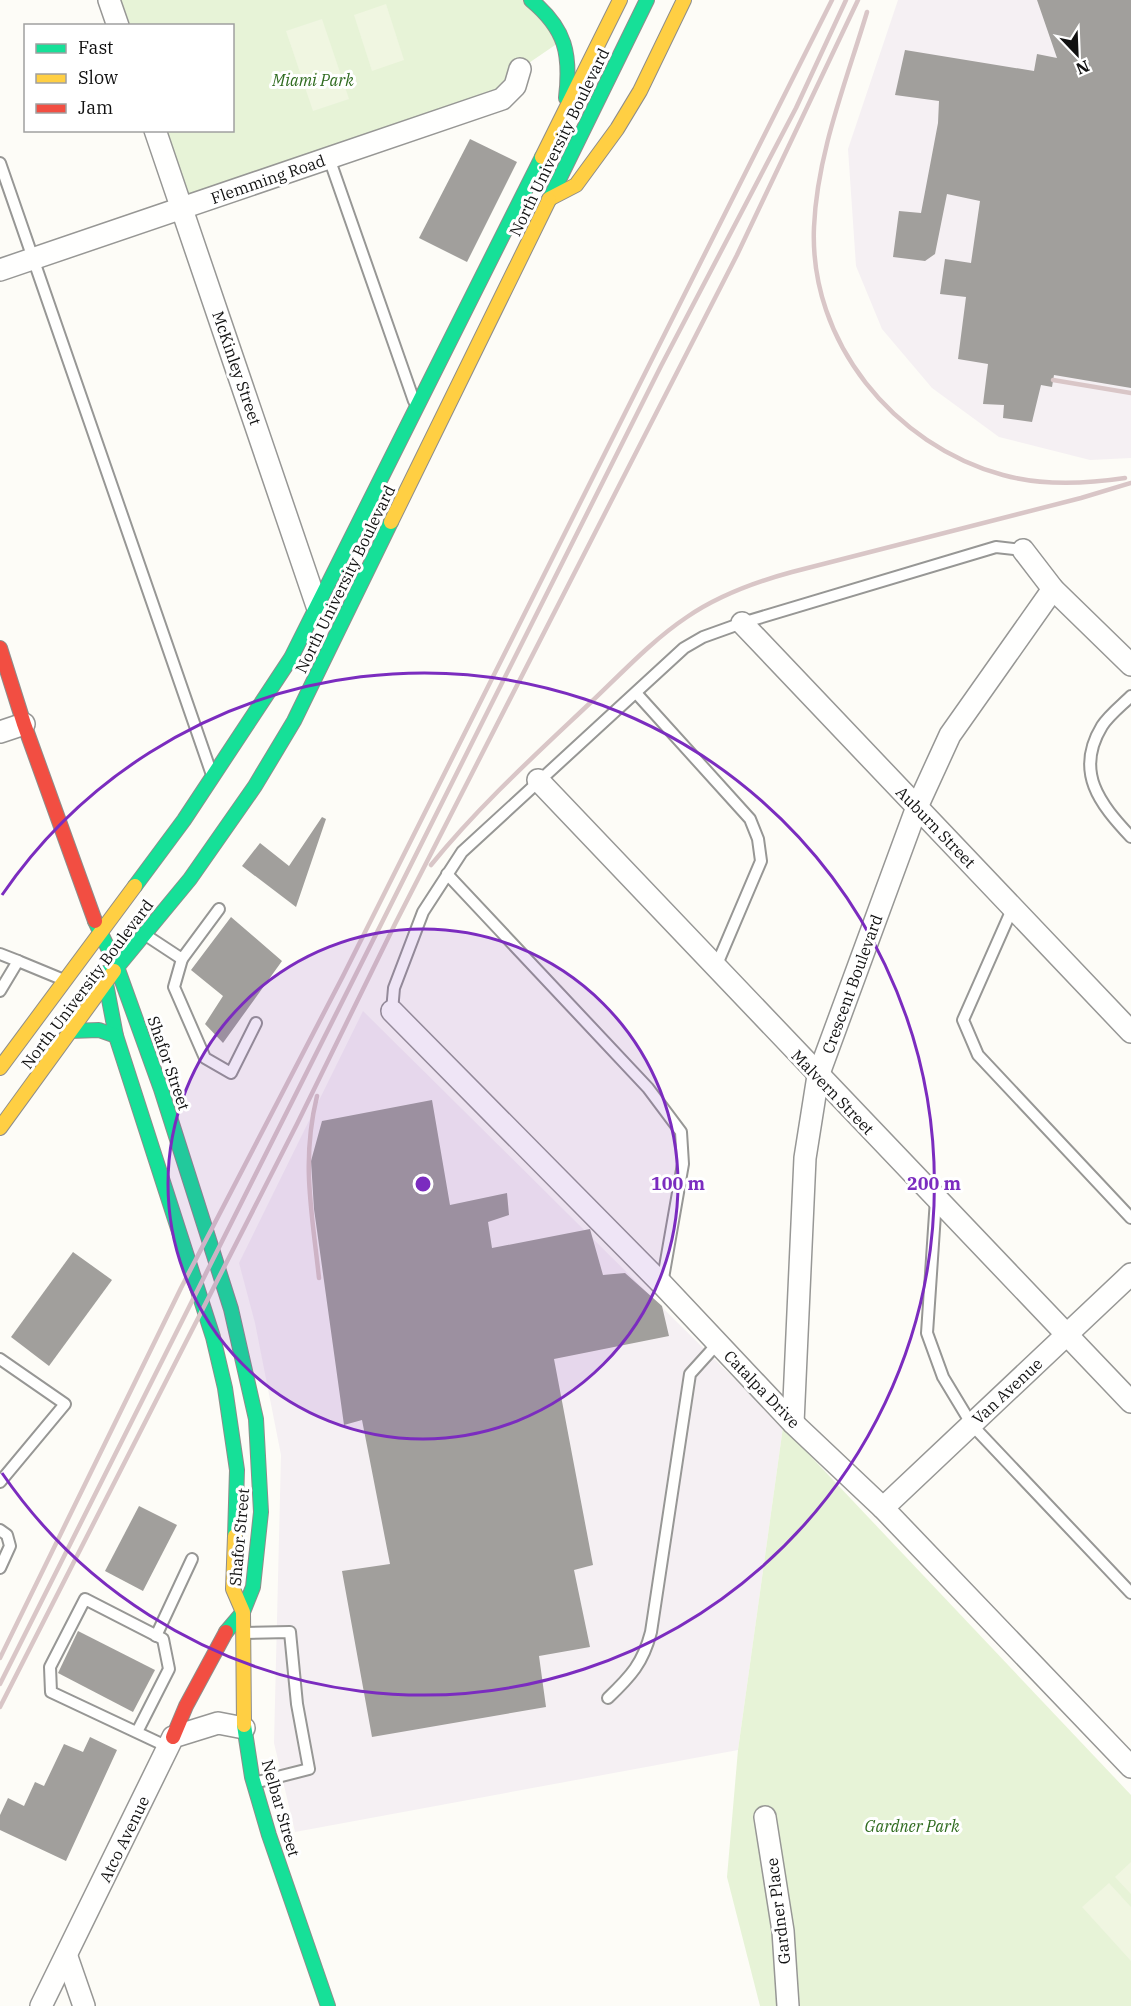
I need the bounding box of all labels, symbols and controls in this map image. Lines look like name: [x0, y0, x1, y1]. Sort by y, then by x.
legend: [24, 24, 234, 132]
north arrow: [1047, 24, 1107, 84]
text: Fast: [78, 36, 113, 59]
street label: North University Boulevard: [505, 44, 613, 239]
text: N: [1073, 56, 1093, 79]
text: Slow: [78, 66, 118, 89]
park label: Miami Park: [271, 70, 354, 90]
text: Jam: [78, 96, 113, 119]
street label: Flemming Road: [208, 150, 328, 208]
street label: McKinley Street: [208, 308, 266, 428]
street label: North University Boulevard: [291, 481, 399, 676]
street label: Auburn Street: [892, 782, 980, 872]
street label: North University Boulevard: [17, 895, 157, 1073]
street label: Crescent Boulevard: [817, 911, 887, 1056]
street label: Shafor Street: [144, 1013, 195, 1113]
street label: Malvern Street: [787, 1045, 879, 1139]
text: 100 m: [651, 1172, 706, 1195]
text: 200 m: [907, 1172, 962, 1195]
centre of rings: [413, 1174, 433, 1194]
street label: Catalpa Drive: [720, 1346, 804, 1432]
street label: Van Avenue: [968, 1354, 1046, 1428]
street label: Shafor Street: [225, 1487, 253, 1587]
street label: Nelbar Street: [258, 1757, 304, 1859]
street label: Atco Avenue: [95, 1793, 153, 1885]
park label: Gardner Park: [865, 1816, 960, 1836]
street label: Gardner Place: [762, 1857, 794, 1965]

